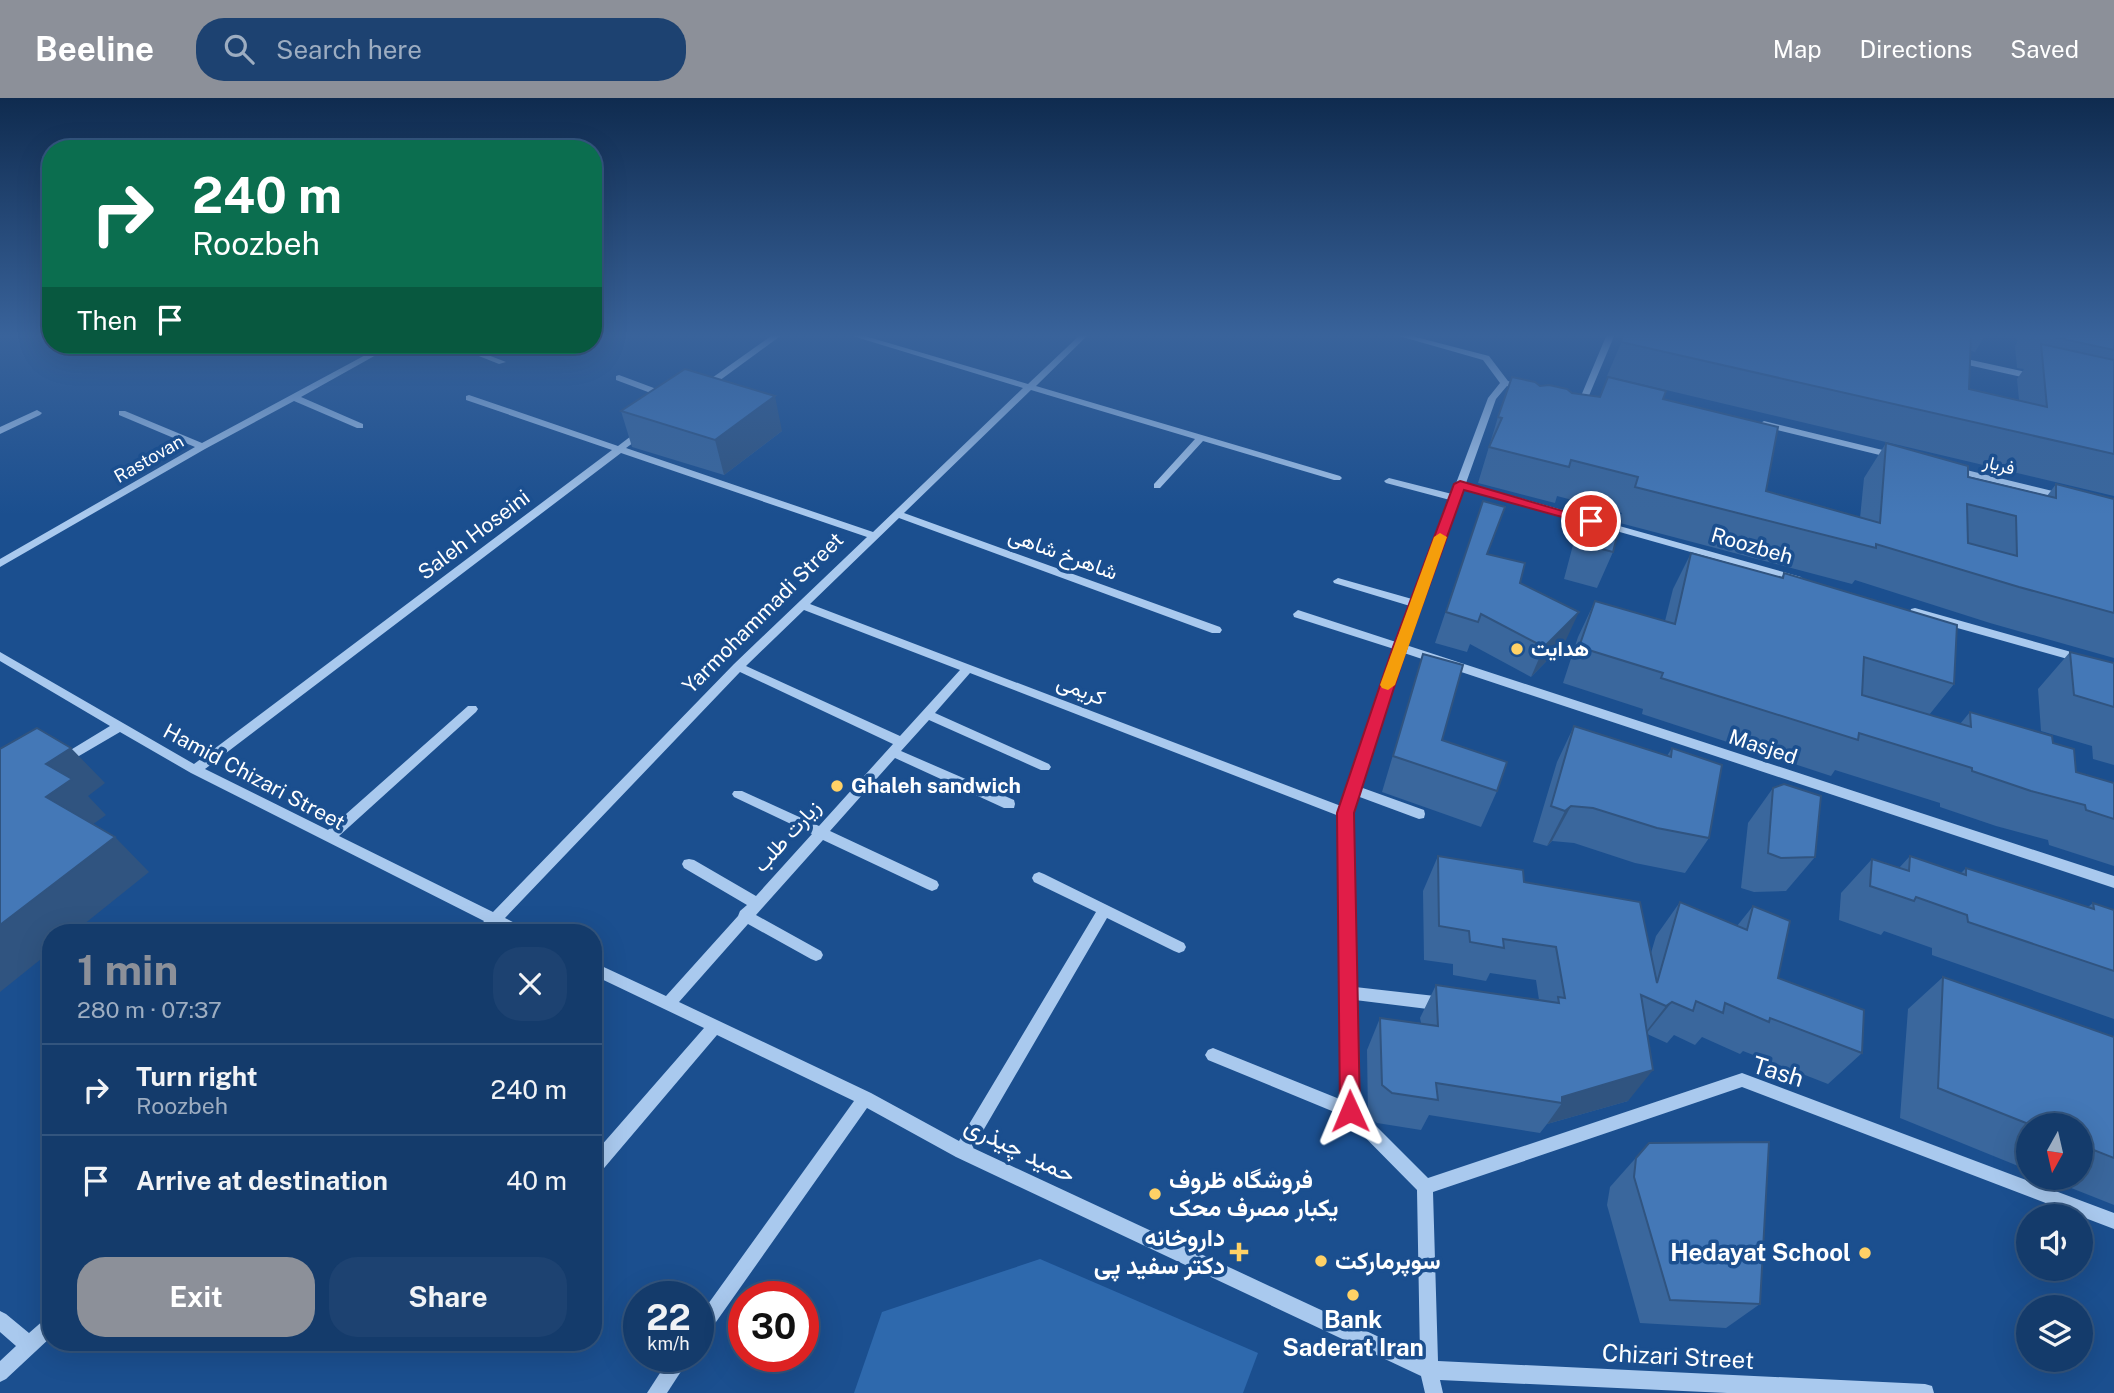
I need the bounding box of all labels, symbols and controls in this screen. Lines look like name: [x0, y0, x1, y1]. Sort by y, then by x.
search box: [196, 18, 686, 81]
text: Beeline: [35, 30, 154, 68]
icon: search: [220, 30, 258, 68]
text: Search here: [276, 34, 422, 65]
text: Map: [1773, 35, 1822, 63]
text: Directions: [1860, 35, 1972, 63]
text: Saved: [2010, 35, 2079, 63]
text: 240 m: [192, 166, 342, 224]
icon: right: [77, 168, 168, 259]
text: Roozbeh: [192, 225, 320, 262]
icon: arrive: [151, 301, 189, 339]
text: Then: [77, 305, 137, 336]
street label: Rastovan: [110, 430, 187, 487]
street label: فریار: [1980, 450, 2017, 480]
street label: Saleh Hoseini: [413, 484, 535, 585]
pin: [1561, 491, 1621, 551]
icon: arrive: [1572, 502, 1610, 540]
street label: شاهرخ شاهی: [1005, 522, 1121, 587]
street label: Roozbeh: [1708, 522, 1796, 569]
street label: Yarmohammadi Street: [677, 527, 848, 698]
place label: هدایت: [1531, 636, 1589, 661]
marker: هدایت: [1509, 641, 1525, 657]
street label: کریمی: [1053, 669, 1109, 711]
street label: Hamid Chizari Street: [159, 718, 349, 835]
street label: Masjed: [1726, 724, 1801, 769]
place label: Ghaleh sandwich: [851, 773, 1021, 798]
marker: Ghaleh sandwich: [829, 778, 845, 794]
street label: زیارت طلب: [748, 795, 826, 877]
text: 1 min: [77, 945, 178, 994]
button: close: [493, 947, 567, 1021]
text: 280 m · 07:37: [77, 996, 222, 1023]
street label: Tash: [1749, 1050, 1807, 1092]
text: Turn right: [136, 1061, 258, 1092]
icon: right: [77, 1071, 115, 1109]
text: 240 m: [490, 1074, 567, 1105]
position arrow: [1313, 1074, 1387, 1148]
text: Roozbeh: [136, 1092, 228, 1119]
street label: حمید چیذری: [959, 1110, 1080, 1191]
north arrow: [2016, 1113, 2093, 1190]
map controls: [2016, 1113, 2093, 1372]
icon: arrive: [77, 1162, 115, 1200]
text: Arrive at destination: [136, 1165, 388, 1196]
text: 40 m: [506, 1165, 567, 1196]
place label: فروشگاه ظروف یکبار مصرف محک: [1169, 1165, 1338, 1223]
marker: فروشگاه ظروف یکبار مصرف محک: [1147, 1186, 1163, 1202]
button: sound: [2016, 1204, 2093, 1281]
place label: داروخانه دکتر سفید پی: [1094, 1223, 1225, 1282]
place label: Hedayat School: [1670, 1238, 1851, 1266]
marker: داروخانه دکتر سفید پی: [1231, 1244, 1247, 1260]
marker: Hedayat School: [1857, 1245, 1873, 1261]
place label: سوپرمارکت: [1335, 1246, 1441, 1277]
marker: سوپرمارکت: [1313, 1253, 1329, 1269]
button: Exit: [77, 1257, 315, 1337]
button: Share: [329, 1257, 567, 1337]
speed limit sign: 30: [728, 1281, 819, 1372]
marker: Bank Saderat Iran: [1345, 1287, 1361, 1303]
button: layers: [2016, 1295, 2093, 1372]
text: 22: [646, 1297, 691, 1338]
place label: Bank Saderat Iran: [1282, 1305, 1424, 1361]
text: km/h: [647, 1333, 690, 1354]
street label: Chizari Street: [1601, 1338, 1755, 1374]

